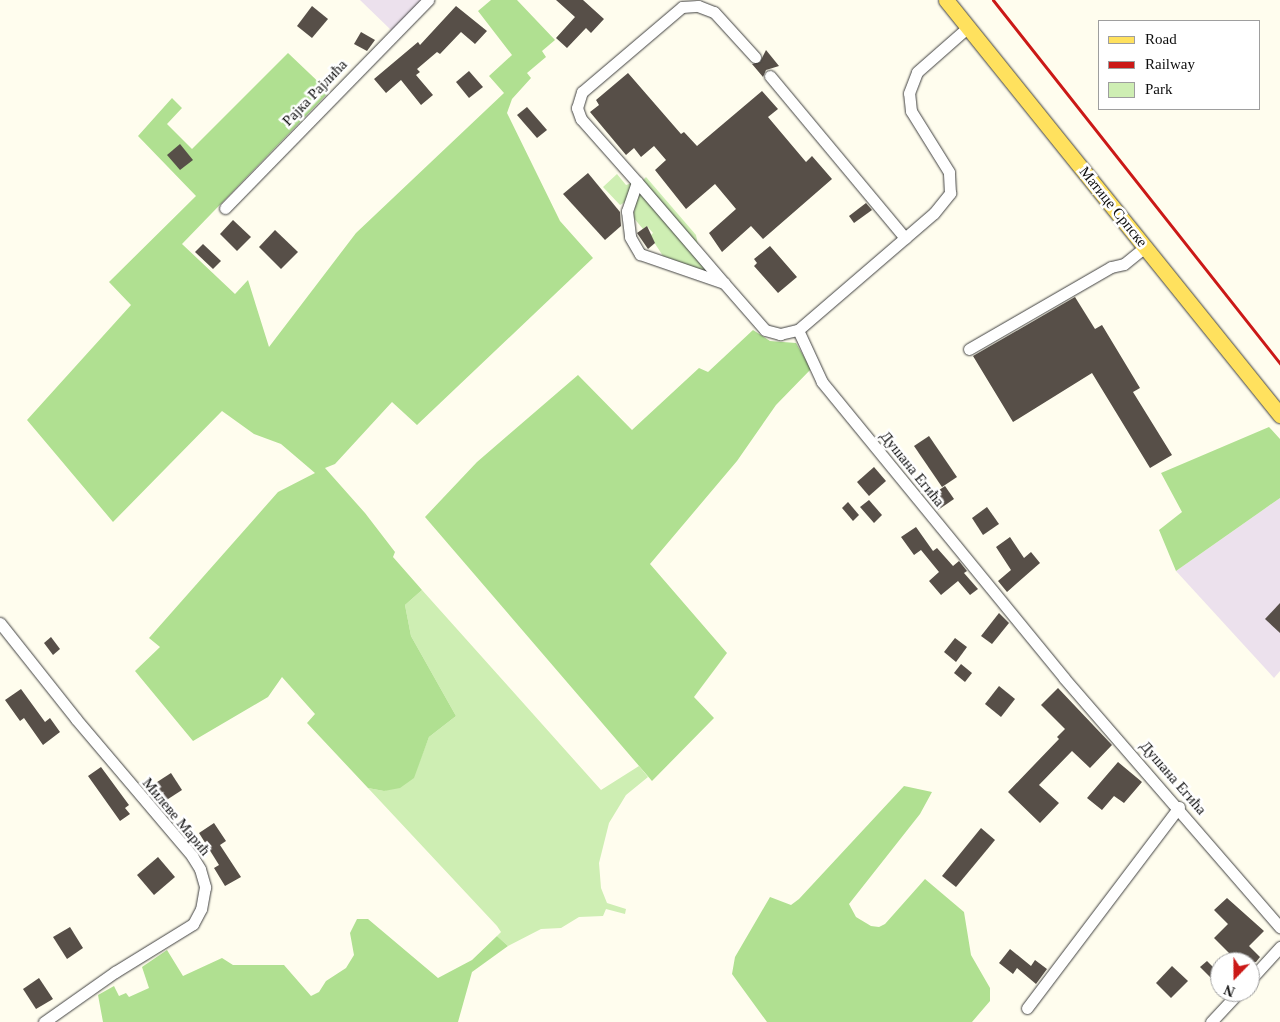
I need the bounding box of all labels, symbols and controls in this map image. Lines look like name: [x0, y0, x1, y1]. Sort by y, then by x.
legend: [1098, 20, 1260, 110]
text: Road: [1145, 31, 1177, 47]
street label: Рајка Рајлића: [279, 56, 351, 130]
text: Railway: [1145, 56, 1195, 72]
text: Park: [1145, 81, 1173, 97]
street label: Матице Српске: [1075, 163, 1151, 251]
street label: Душана Егића: [876, 428, 948, 510]
street label: Душана Егића: [1136, 737, 1210, 819]
street label: Милеве Мaрић: [138, 774, 214, 860]
north arrow: [1210, 952, 1260, 1002]
text: N: [1222, 982, 1237, 999]

